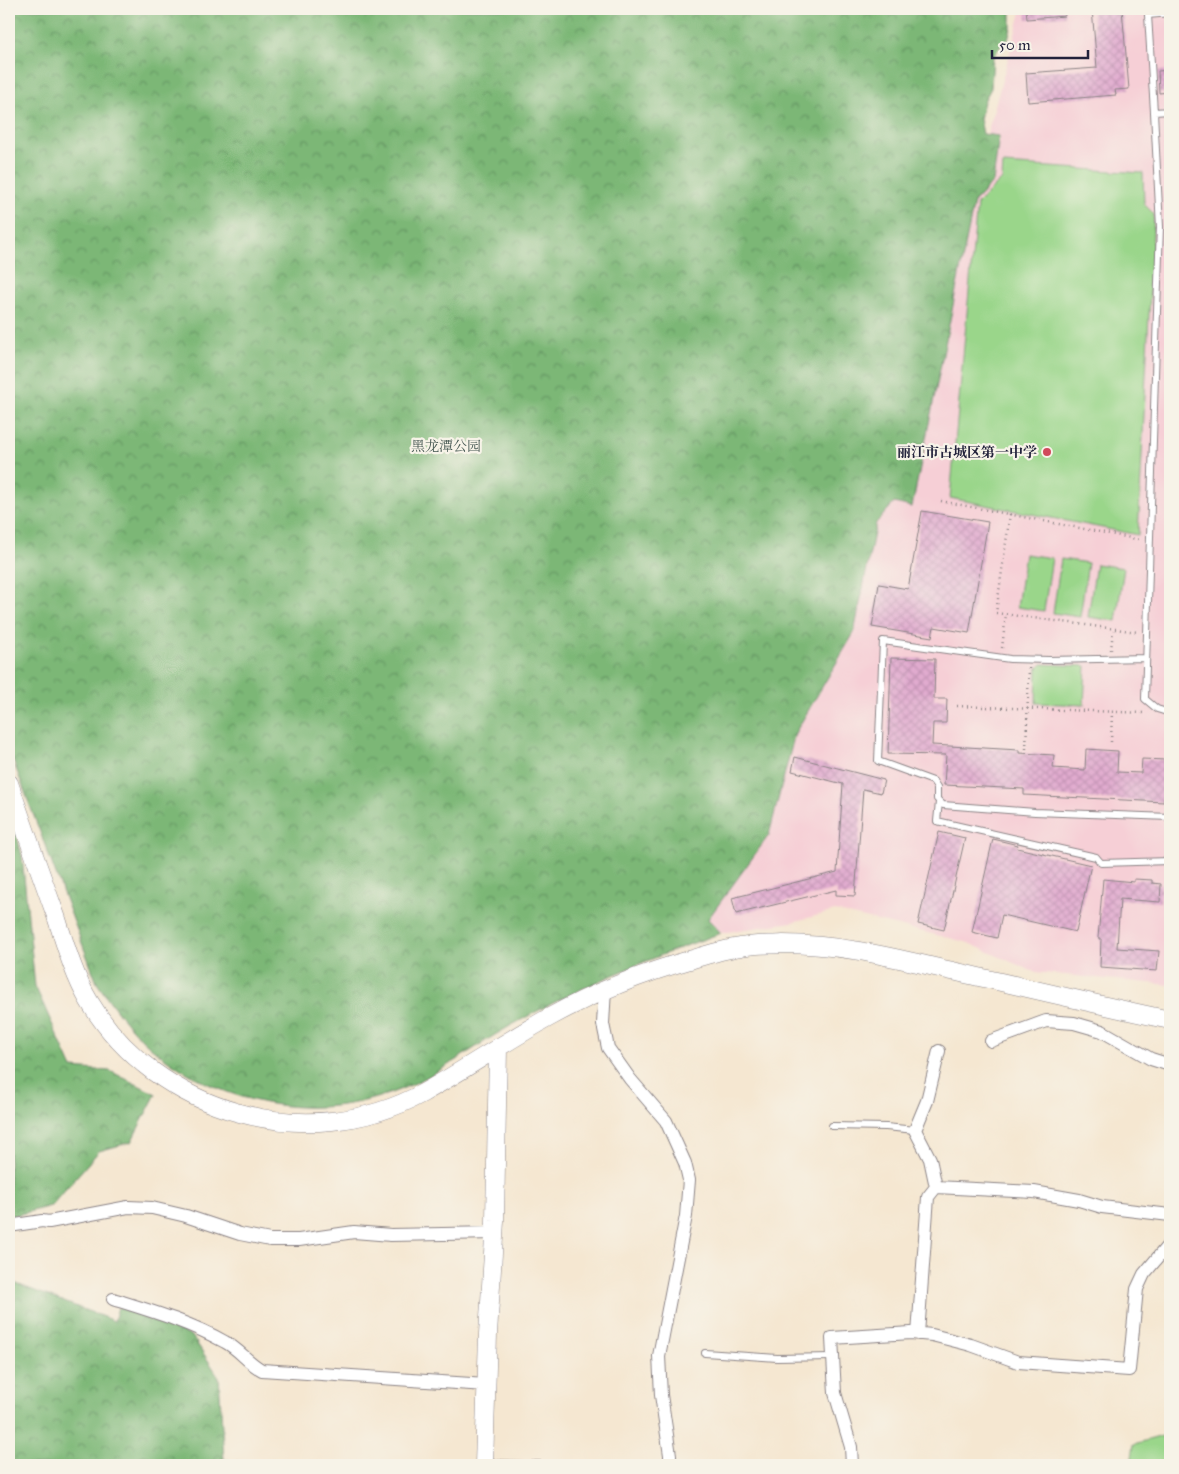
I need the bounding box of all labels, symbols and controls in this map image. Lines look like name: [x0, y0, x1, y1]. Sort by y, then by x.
scale bar: [992, 28, 1088, 60]
text: 50 m: [999, 36, 1031, 54]
park label: 黑龙潭公园: [411, 438, 481, 455]
place label: 丽江市古城区第一中学: [897, 444, 1037, 461]
marker: 丽江市古城区第一中学: [1041, 446, 1053, 458]

